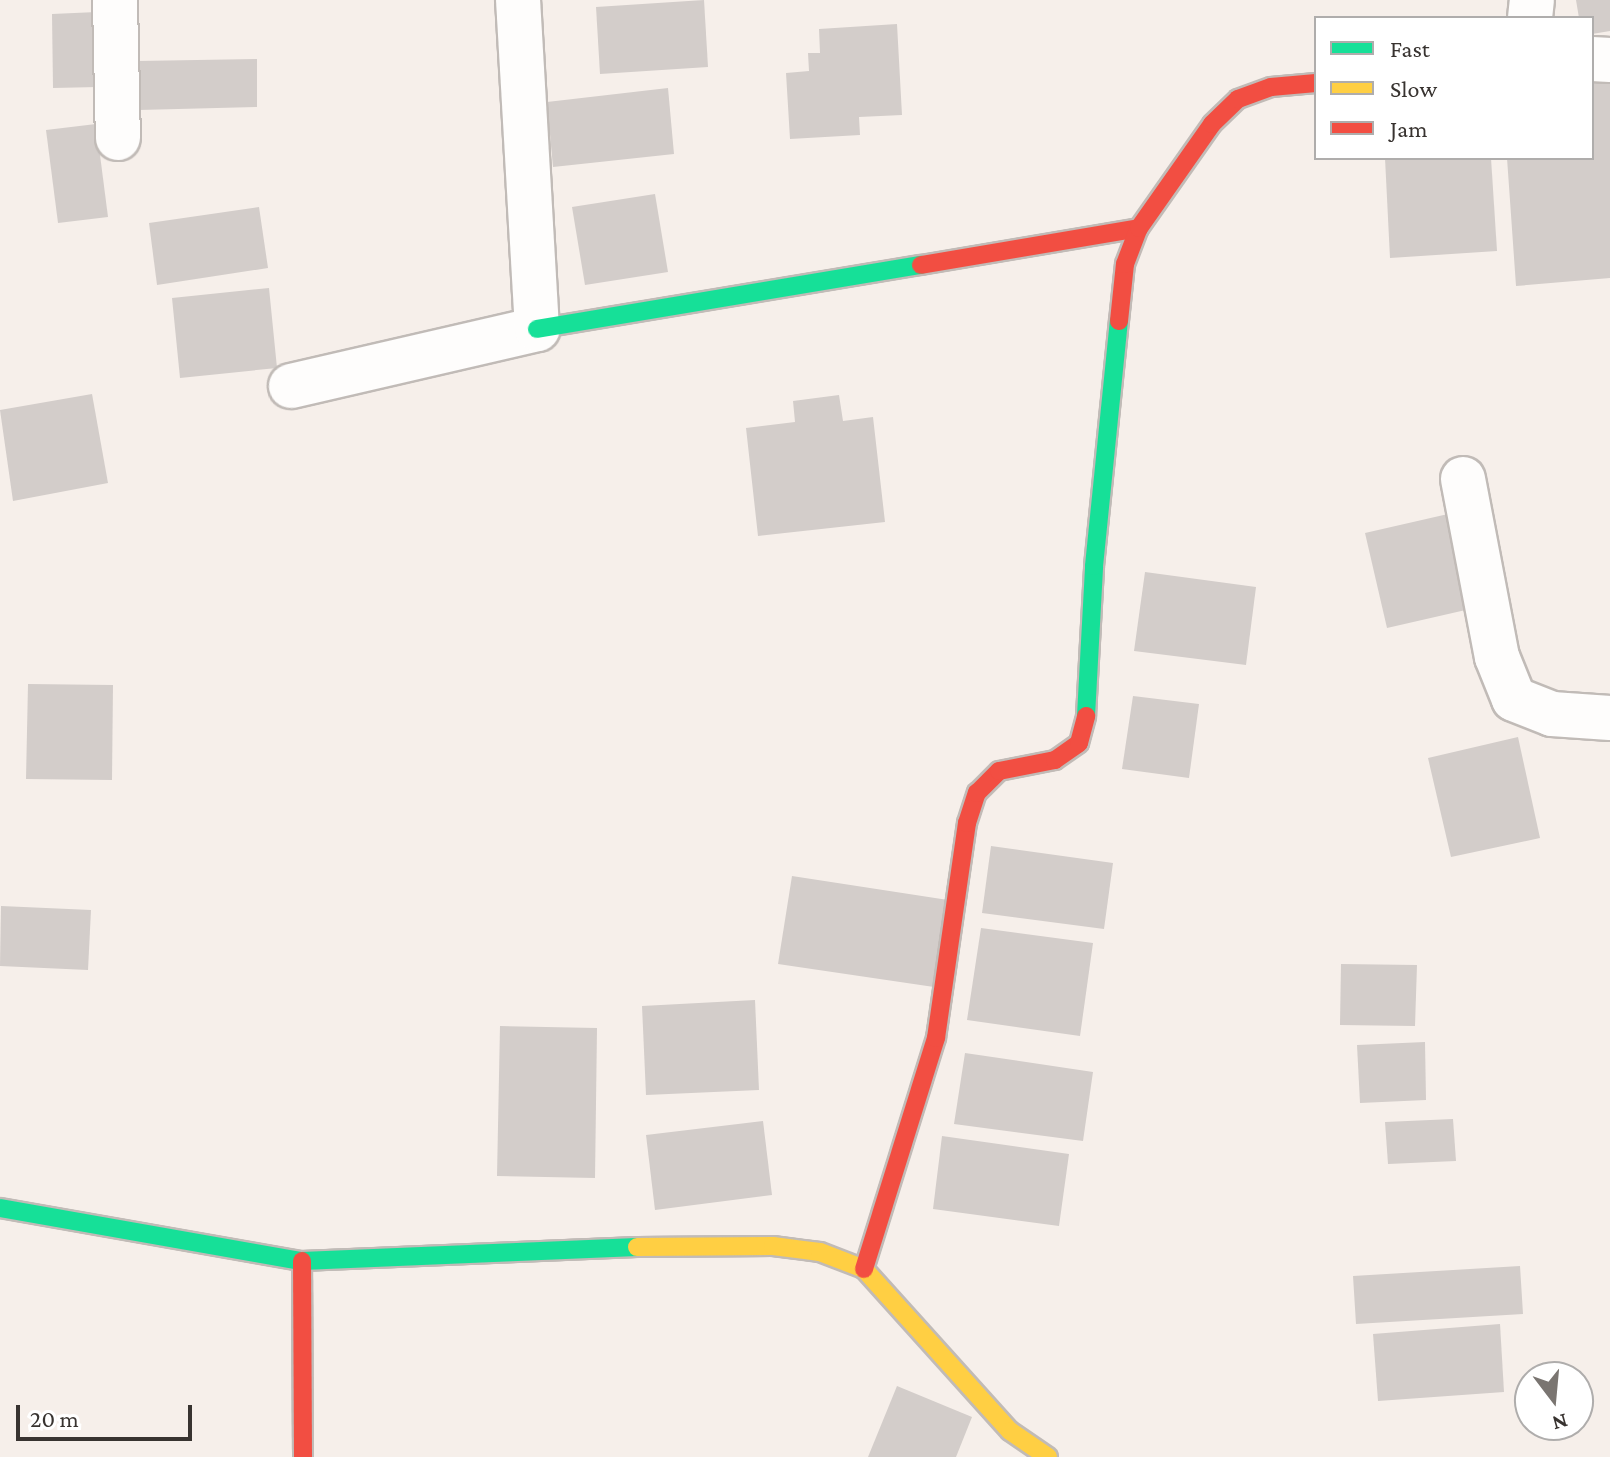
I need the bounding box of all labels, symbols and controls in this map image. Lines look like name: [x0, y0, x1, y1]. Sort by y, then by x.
legend: [1314, 16, 1594, 160]
text: Fast: [1390, 35, 1430, 62]
text: Slow: [1390, 75, 1437, 102]
text: Jam: [1390, 115, 1428, 142]
north arrow: [1514, 1361, 1594, 1441]
scale bar: [20, 1389, 196, 1439]
text: 20 m: [30, 1405, 79, 1432]
text: N: [1550, 1409, 1571, 1437]

